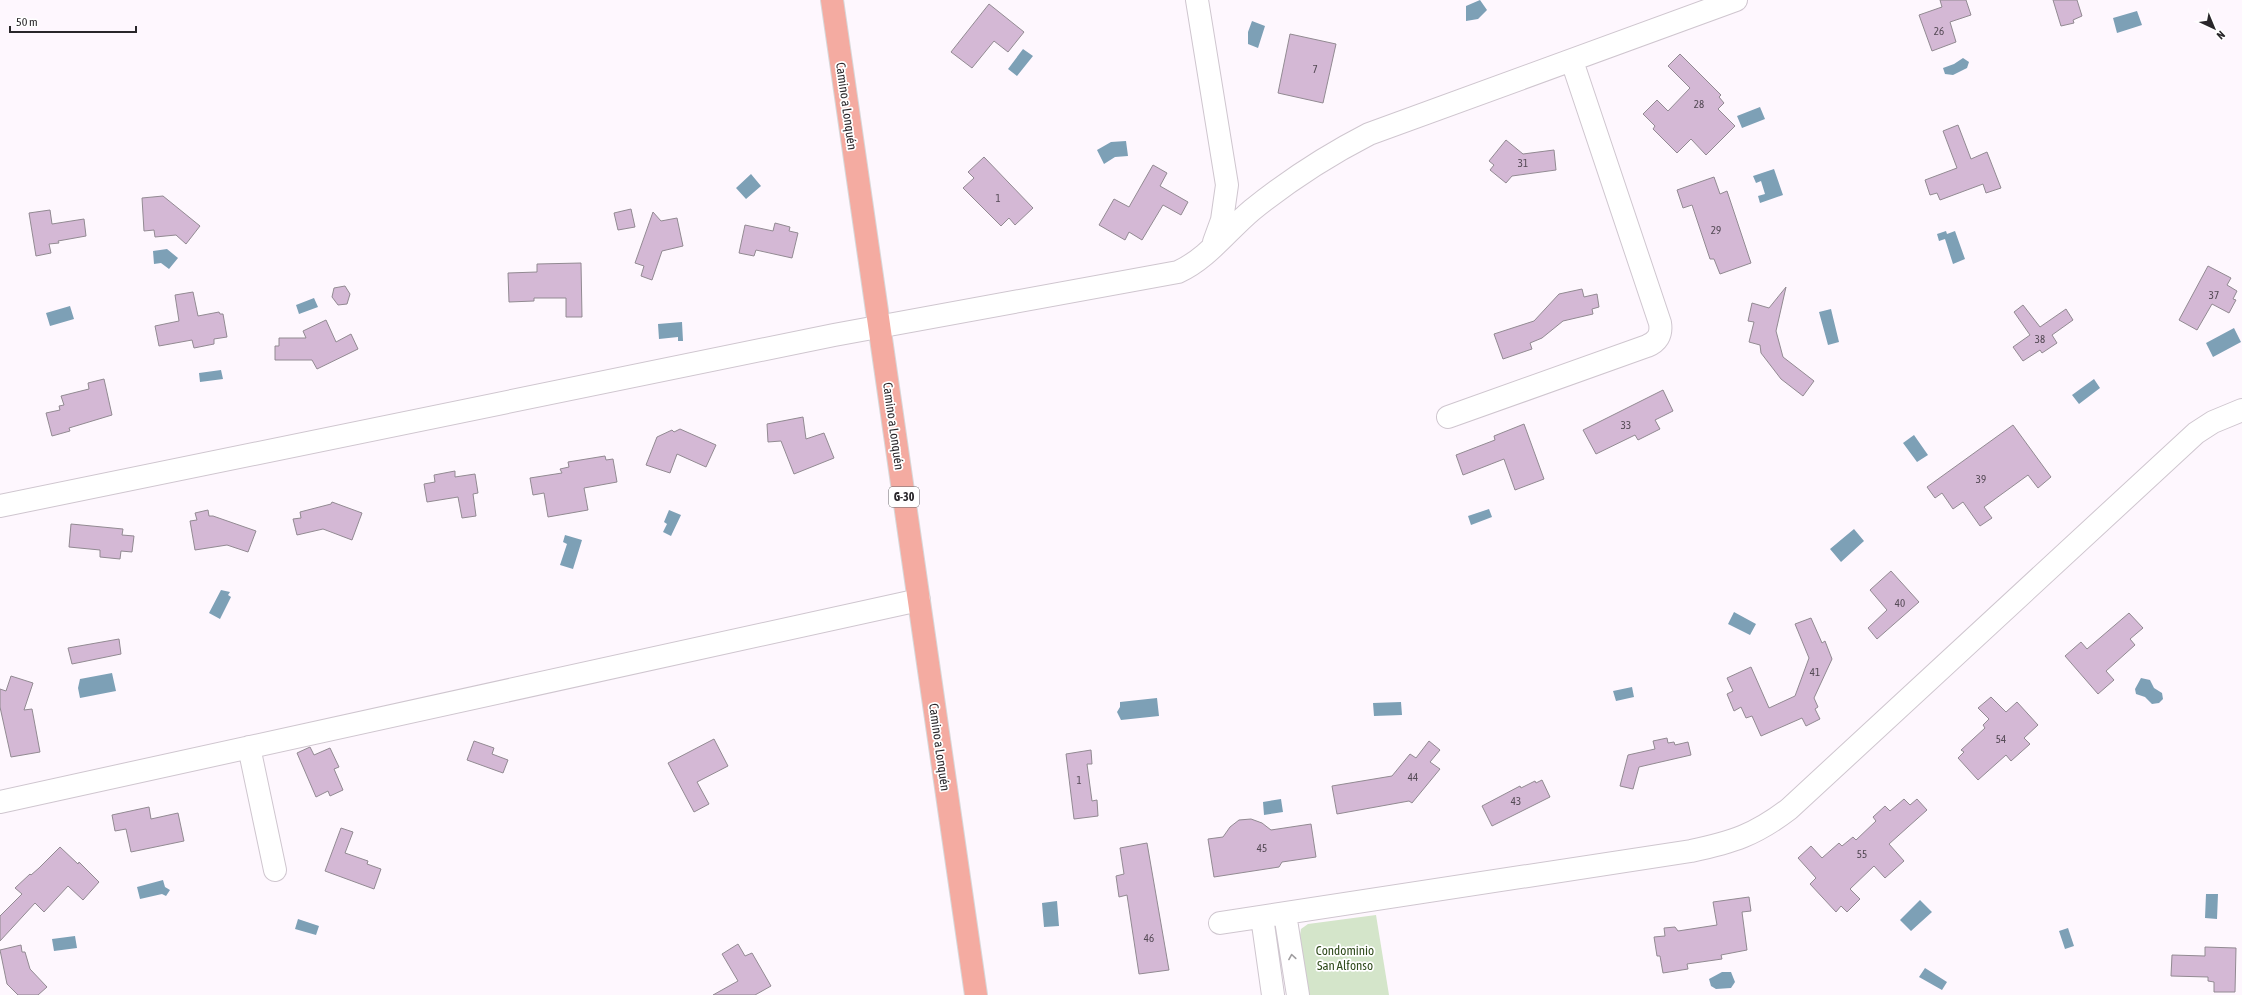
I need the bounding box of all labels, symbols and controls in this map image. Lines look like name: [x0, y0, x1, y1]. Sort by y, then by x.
scale bar: [10, 8, 136, 34]
north arrow: [2194, 8, 2234, 48]
text: 50 m: [16, 15, 38, 29]
house number: 26: [1934, 25, 1944, 37]
text: N: [2214, 29, 2227, 42]
street label: Camino a Lonquén: [833, 61, 860, 151]
house number: 7: [1312, 63, 1318, 75]
house number: 28: [1694, 98, 1704, 110]
house number: 31: [1518, 157, 1528, 169]
house number: 1: [995, 192, 1001, 204]
house number: 29: [1711, 224, 1721, 236]
house number: 37: [2209, 289, 2219, 301]
house number: 38: [2035, 333, 2045, 345]
street label: Camino a Lonquén: [880, 381, 907, 471]
house number: 33: [1621, 419, 1631, 431]
house number: 39: [1976, 473, 1986, 485]
road number: G-30: [889, 487, 919, 507]
house number: 40: [1895, 597, 1905, 609]
house number: 41: [1810, 666, 1820, 678]
street label: Camino a Lonquén: [926, 702, 953, 792]
house number: 54: [1996, 733, 2006, 745]
house number: 44: [1408, 771, 1418, 783]
house number: 1: [1076, 774, 1082, 786]
house number: 43: [1511, 795, 1521, 807]
house number: 45: [1257, 842, 1267, 854]
house number: 55: [1857, 848, 1867, 860]
house number: 46: [1144, 932, 1154, 944]
park label: Condominio San Alfonso: [1316, 943, 1374, 973]
one-way arrow: [1288, 953, 1297, 960]

